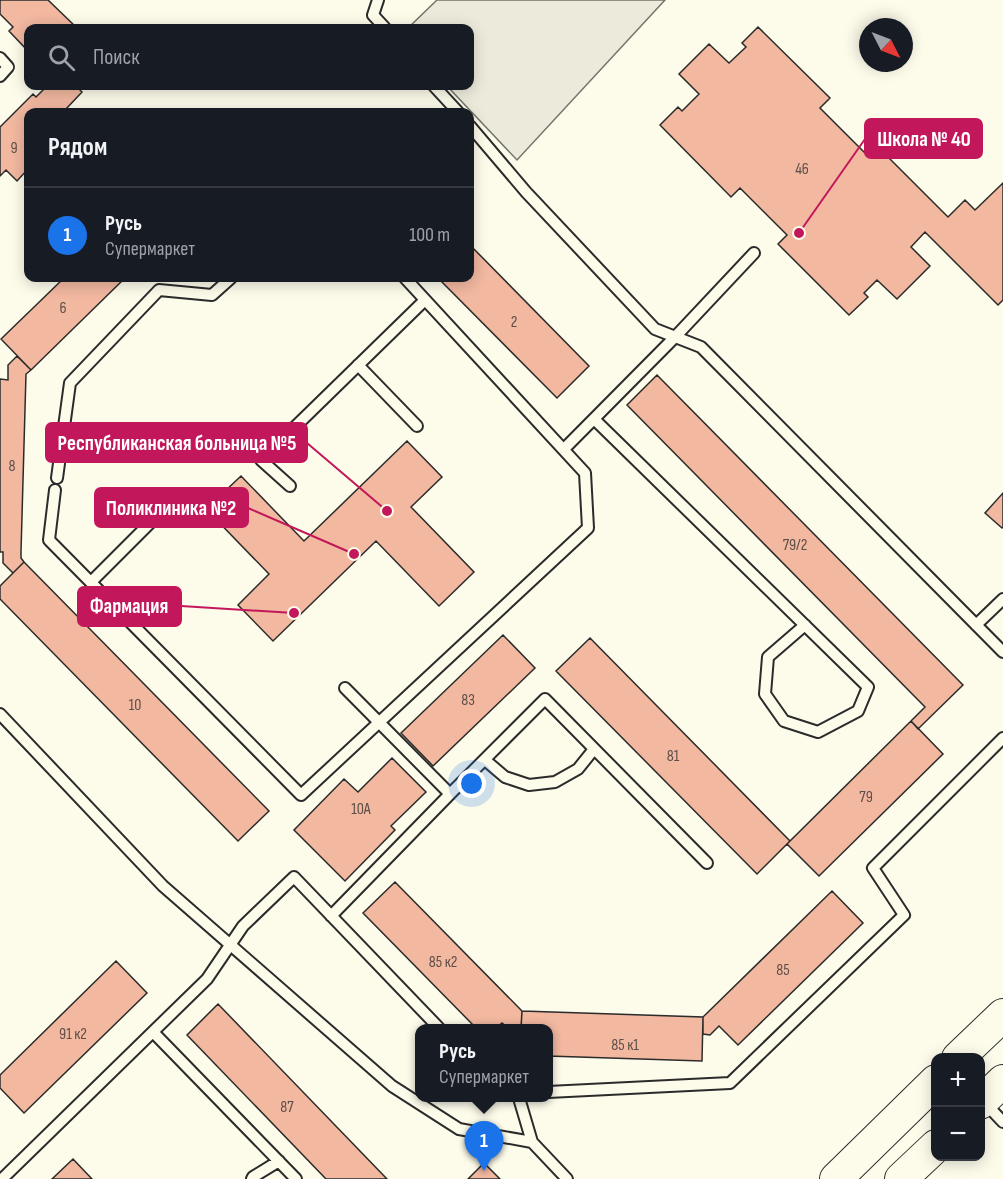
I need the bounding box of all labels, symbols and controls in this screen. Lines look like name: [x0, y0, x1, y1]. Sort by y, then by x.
north arrow: [859, 18, 913, 72]
search box: [24, 24, 474, 90]
icon: search: [45, 41, 78, 74]
text: Поиск: [93, 44, 139, 71]
callout: Школа № 40: [865, 119, 982, 158]
text: Школа № 40: [877, 127, 971, 152]
text: Рядом: [48, 132, 107, 163]
house number: 9: [10, 139, 18, 158]
house number: 46: [795, 160, 809, 179]
text: Русь: [105, 210, 142, 237]
text: 1: [64, 223, 71, 247]
text: 100 m: [409, 223, 450, 247]
text: Супермаркет: [105, 237, 195, 261]
house number: 6: [59, 299, 67, 318]
house number: 2: [511, 313, 517, 332]
callout: Республиканская больница №5: [46, 423, 307, 462]
text: Республиканская больница №5: [58, 431, 296, 456]
house number: 8: [8, 457, 16, 476]
callout: Поликлиника №2: [95, 488, 248, 527]
text: Поликлиника №2: [106, 496, 236, 521]
house number: 79/2: [783, 536, 807, 555]
callout: Фармация: [78, 587, 181, 626]
text: Фармация: [90, 594, 168, 619]
house number: 83: [461, 691, 475, 710]
house number: 10: [129, 696, 141, 715]
house number: 81: [667, 747, 680, 766]
your location: [457, 769, 486, 798]
house number: 79: [859, 788, 873, 807]
house number: 10А: [351, 800, 371, 819]
house number: 85 к2: [429, 953, 457, 972]
house number: 85: [776, 961, 790, 980]
popup: [415, 1024, 553, 1102]
house number: 91 к2: [59, 1025, 87, 1044]
house number: 85 к1: [611, 1036, 639, 1055]
text: Русь: [439, 1038, 476, 1065]
map controls: [931, 1053, 985, 1161]
button: +: [931, 1053, 985, 1107]
text: Супермаркет: [439, 1065, 529, 1089]
house number: 87: [280, 1098, 294, 1117]
button: −: [931, 1107, 985, 1161]
pin: 1: [464, 1122, 504, 1171]

